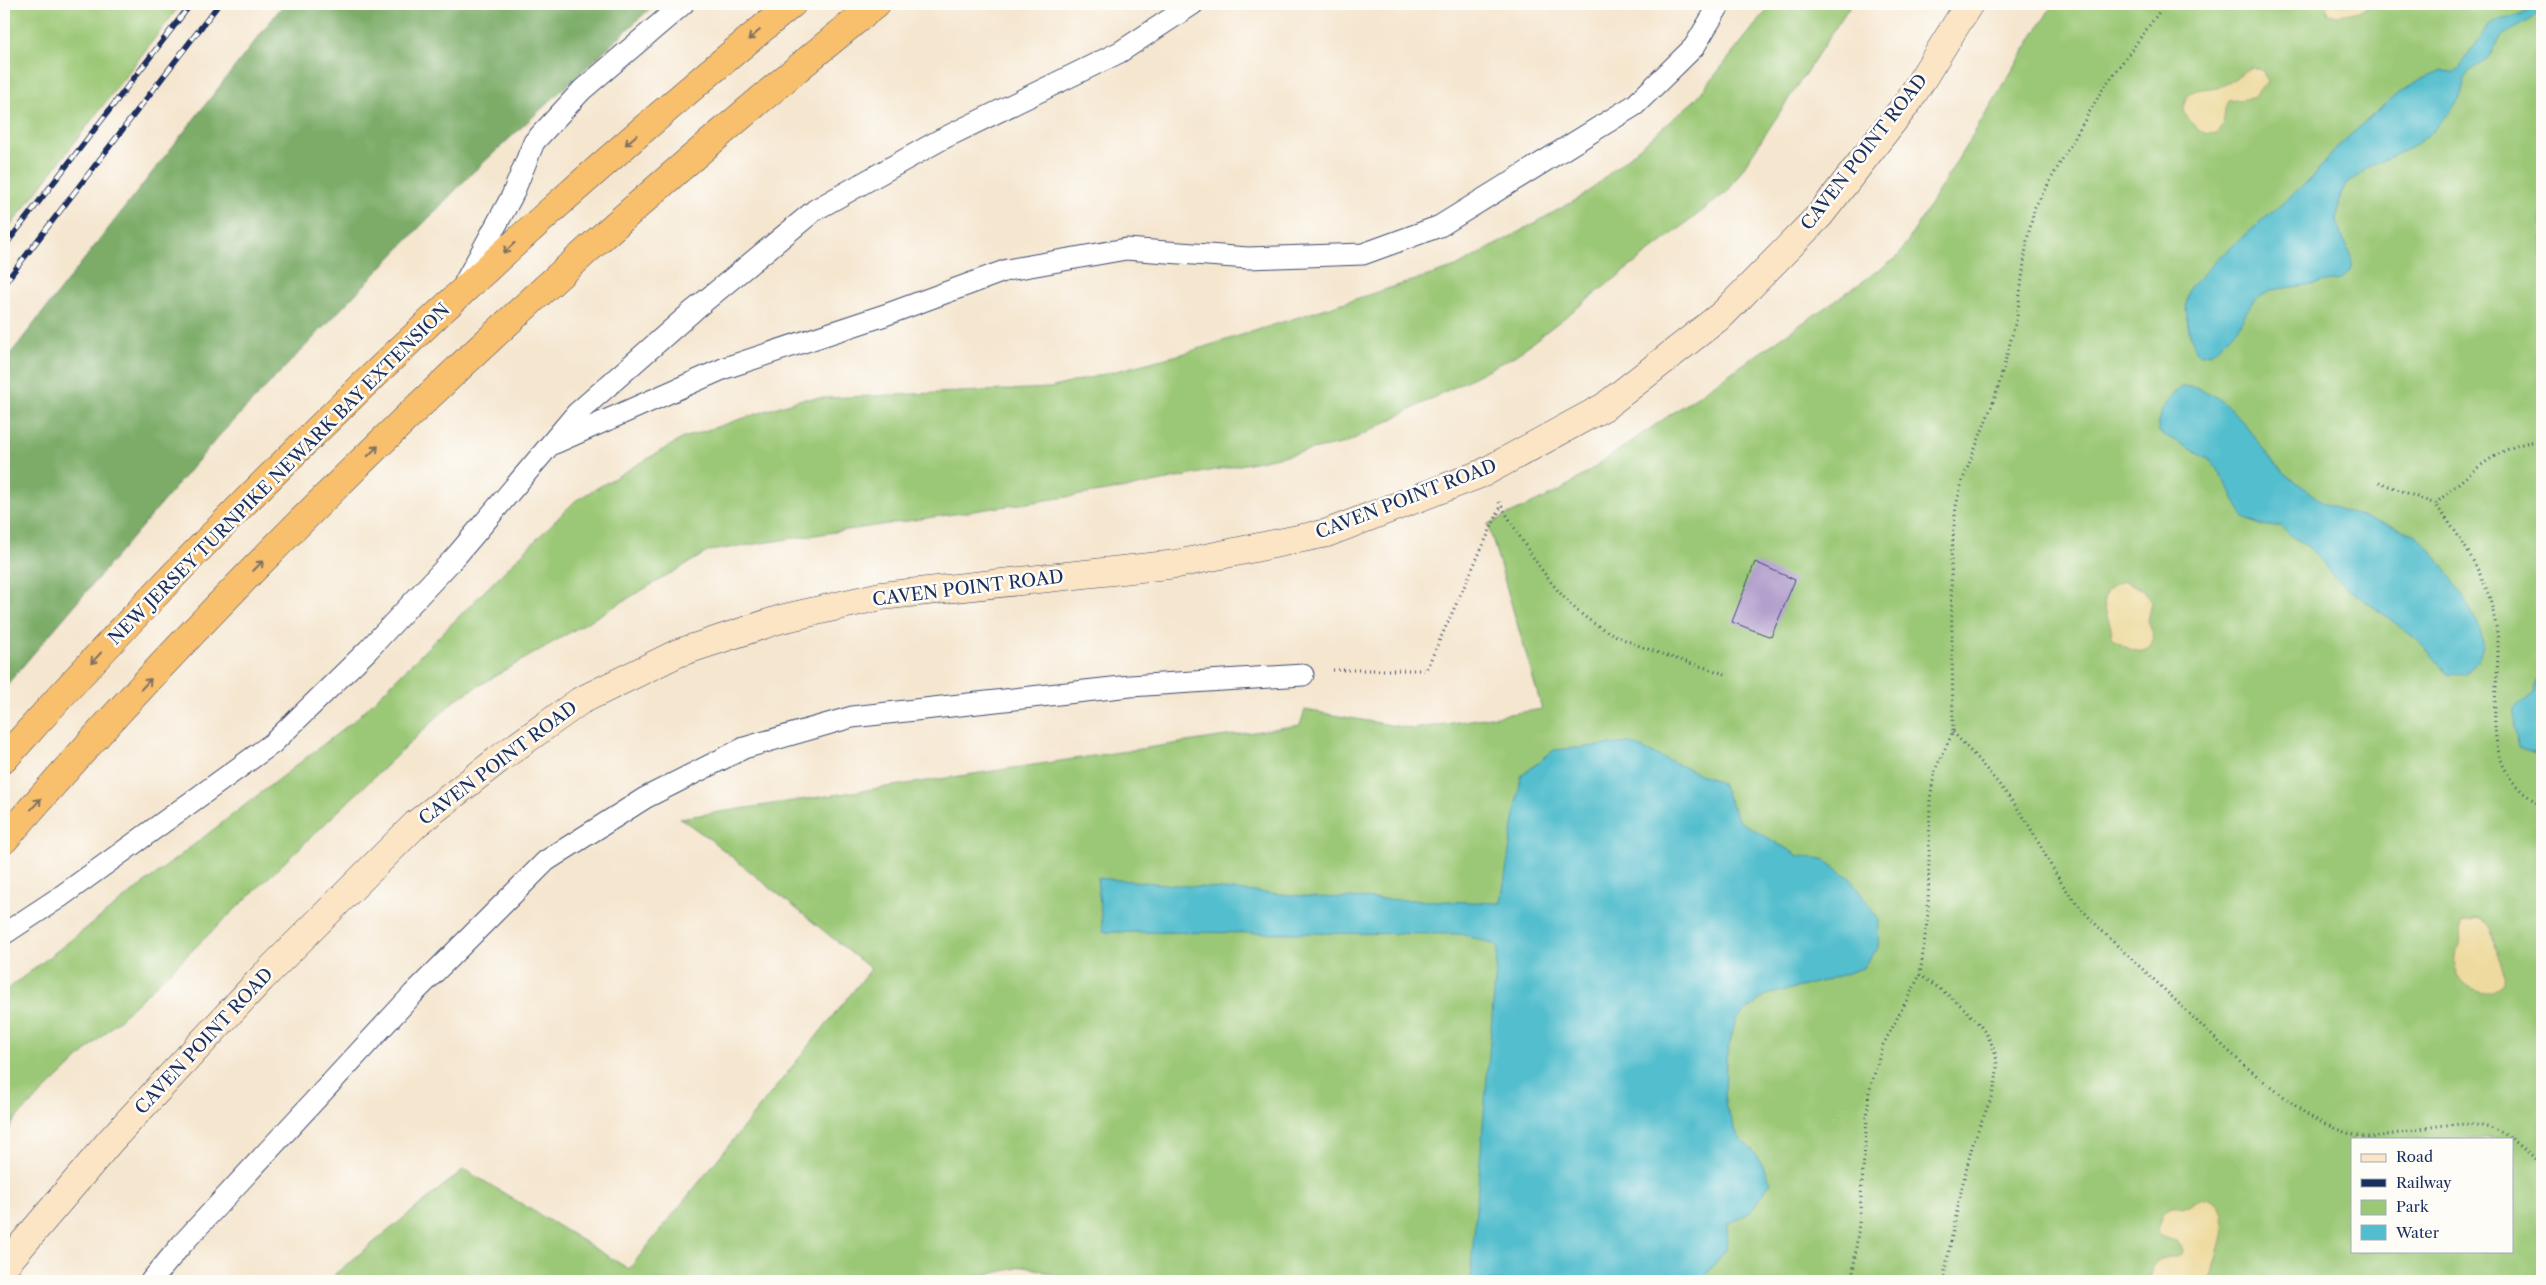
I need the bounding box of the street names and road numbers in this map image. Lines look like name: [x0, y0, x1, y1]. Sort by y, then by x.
street label: CAVEN POINT ROAD: [1796, 69, 1932, 235]
street label: NEW JERSEY TURNPIKE NEWARK BAY EXTENSION: [104, 299, 454, 649]
street label: CAVEN POINT ROAD: [1312, 454, 1500, 544]
street label: CAVEN POINT ROAD: [871, 565, 1065, 611]
street label: CAVEN POINT ROAD: [415, 696, 581, 830]
street label: CAVEN POINT ROAD: [130, 963, 278, 1119]

